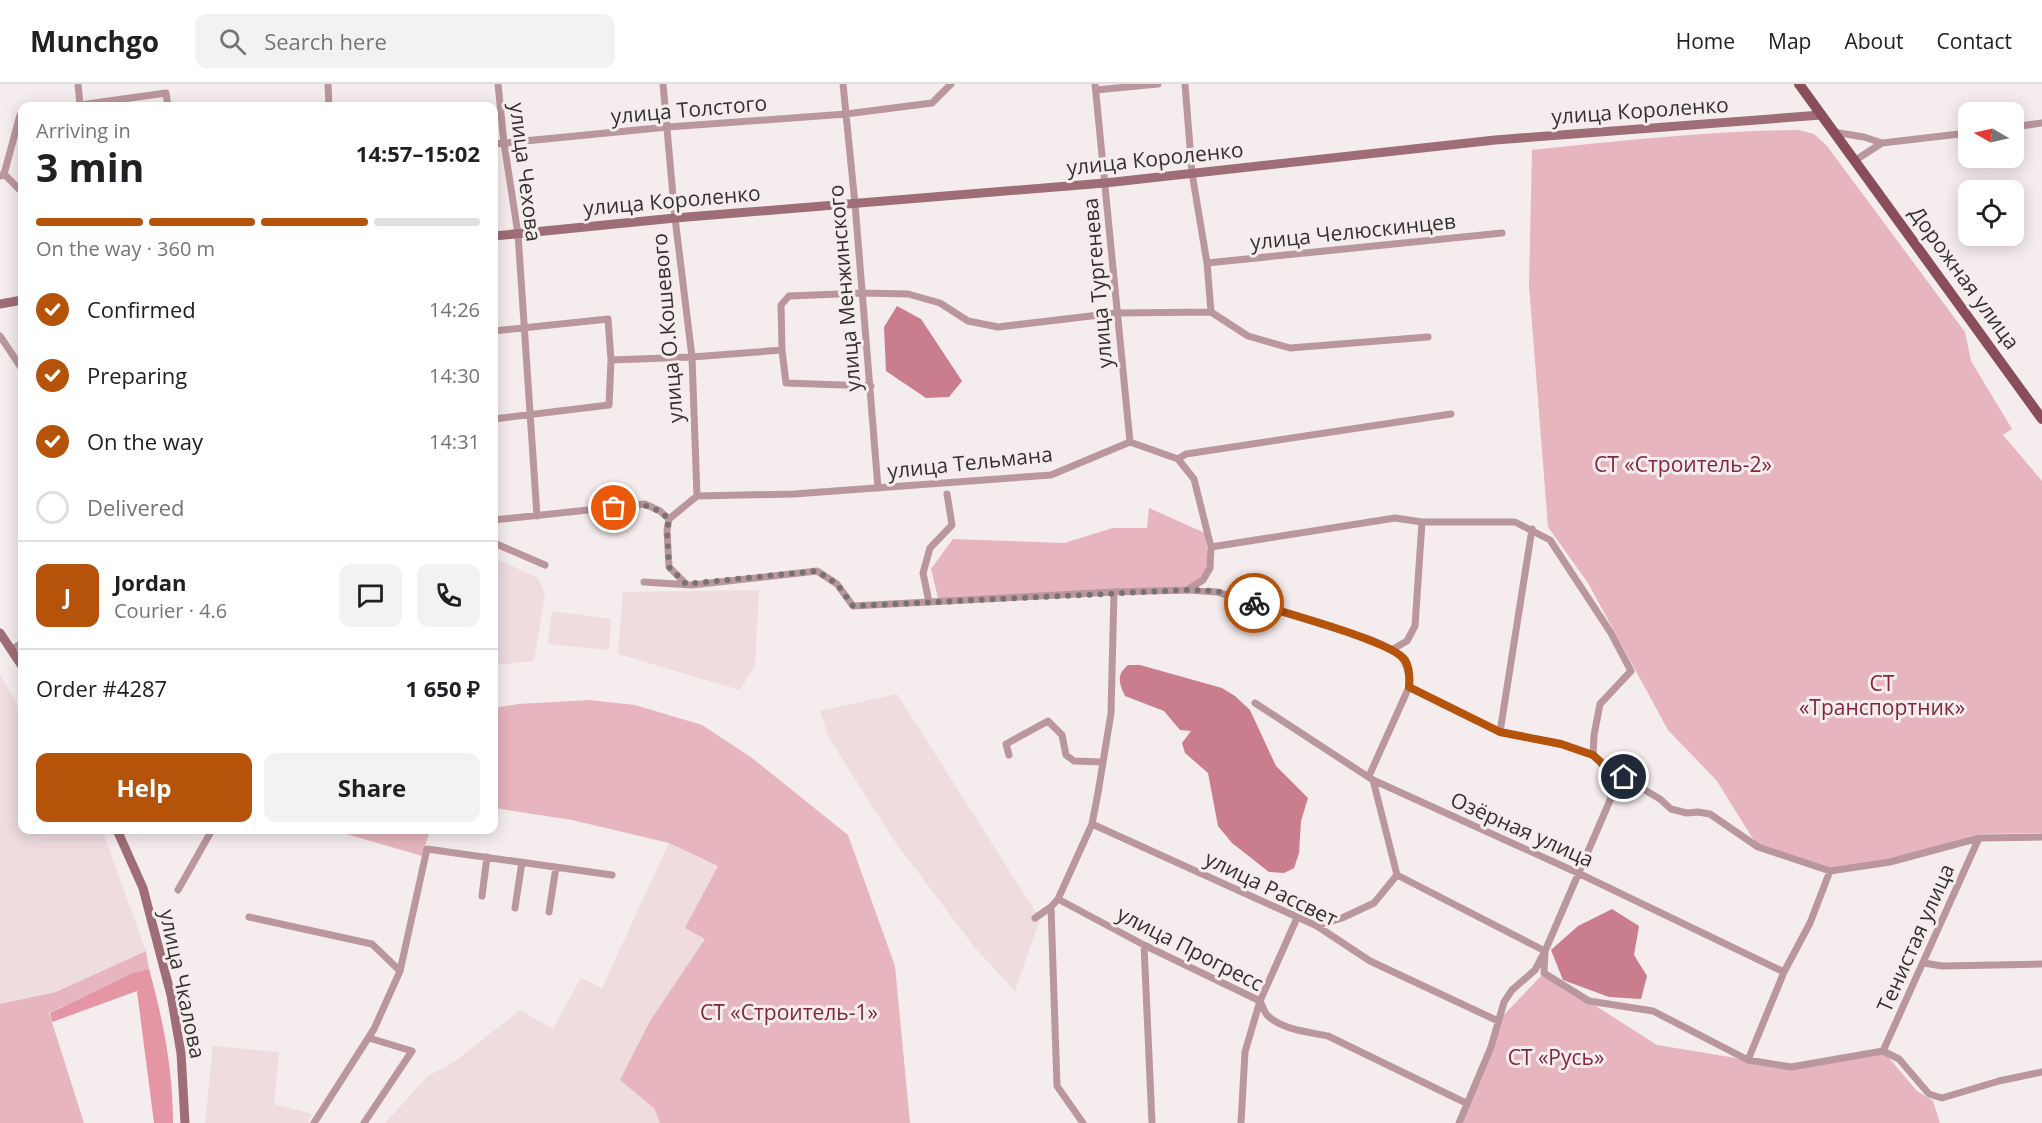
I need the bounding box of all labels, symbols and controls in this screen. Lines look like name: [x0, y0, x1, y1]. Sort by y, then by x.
search box: [195, 14, 615, 68]
text: Munchgo: [30, 22, 159, 60]
icon: search: [216, 25, 249, 58]
text: Search here: [264, 26, 387, 56]
text: Home: [1676, 27, 1735, 55]
text: Map: [1768, 27, 1811, 55]
text: About: [1844, 27, 1904, 55]
text: Contact: [1937, 27, 2012, 55]
street label: улица Толстого: [610, 88, 768, 130]
street label: улица Короленко: [1550, 90, 1730, 130]
street label: улица Чехова: [504, 101, 548, 243]
north arrow: [1958, 102, 2024, 168]
map controls: [1958, 102, 2024, 246]
text: Arriving in: [36, 117, 131, 144]
street label: улица Короленко: [1065, 135, 1245, 181]
text: 14:57–15:02: [356, 138, 480, 168]
text: 3 min: [36, 140, 144, 193]
street label: улица Короленко: [582, 178, 762, 222]
button: locate: [1958, 180, 2024, 246]
street label: улица Менжинского: [821, 184, 867, 393]
street label: улица Тургенева: [1076, 197, 1118, 369]
street label: Дорожная улица: [1903, 200, 2026, 355]
street label: улица Челюскинцев: [1249, 206, 1457, 256]
street label: улица О.Кошевого: [645, 232, 689, 424]
text: On the way · 360 m: [36, 235, 215, 262]
icon: check: [36, 293, 69, 326]
text: Confirmed: [87, 294, 196, 324]
text: 14:26: [429, 296, 480, 323]
icon: check: [36, 359, 69, 392]
text: Preparing: [87, 360, 187, 390]
text: 14:30: [429, 362, 480, 389]
icon: check: [36, 425, 69, 458]
text: On the way: [87, 426, 203, 456]
text: 14:31: [429, 428, 480, 455]
street label: улица Тельмана: [886, 439, 1054, 485]
park label: СТ «Строитель-2»: [1594, 450, 1772, 478]
pin: [588, 482, 639, 533]
icon: bag: [597, 491, 630, 524]
text: Delivered: [87, 492, 185, 522]
button: chat: [339, 564, 402, 627]
button: phone: [417, 564, 480, 627]
text: Jordan: [114, 567, 187, 597]
courier: [1224, 573, 1284, 633]
text: J: [64, 580, 71, 610]
icon: bike: [1238, 587, 1271, 620]
text: Courier · 4.6: [114, 597, 227, 624]
park label: СТ «Транспортник»: [1799, 669, 1965, 721]
text: Order #4287: [36, 673, 167, 703]
text: 1 650 ₽: [405, 673, 480, 703]
pin: [1598, 751, 1649, 802]
button: Help: [36, 753, 252, 822]
button: Share: [264, 753, 480, 822]
icon: home: [1607, 760, 1640, 793]
street label: Озёрная улица: [1446, 785, 1598, 873]
street label: улица Рассвет: [1200, 844, 1343, 932]
street label: Тенистая улица: [1870, 859, 1960, 1016]
street label: улица Прогресс: [1112, 899, 1268, 997]
street label: улица Чкалова: [154, 907, 212, 1061]
park label: СТ «Строитель-1»: [700, 998, 878, 1026]
park label: СТ «Русь»: [1508, 1043, 1604, 1071]

